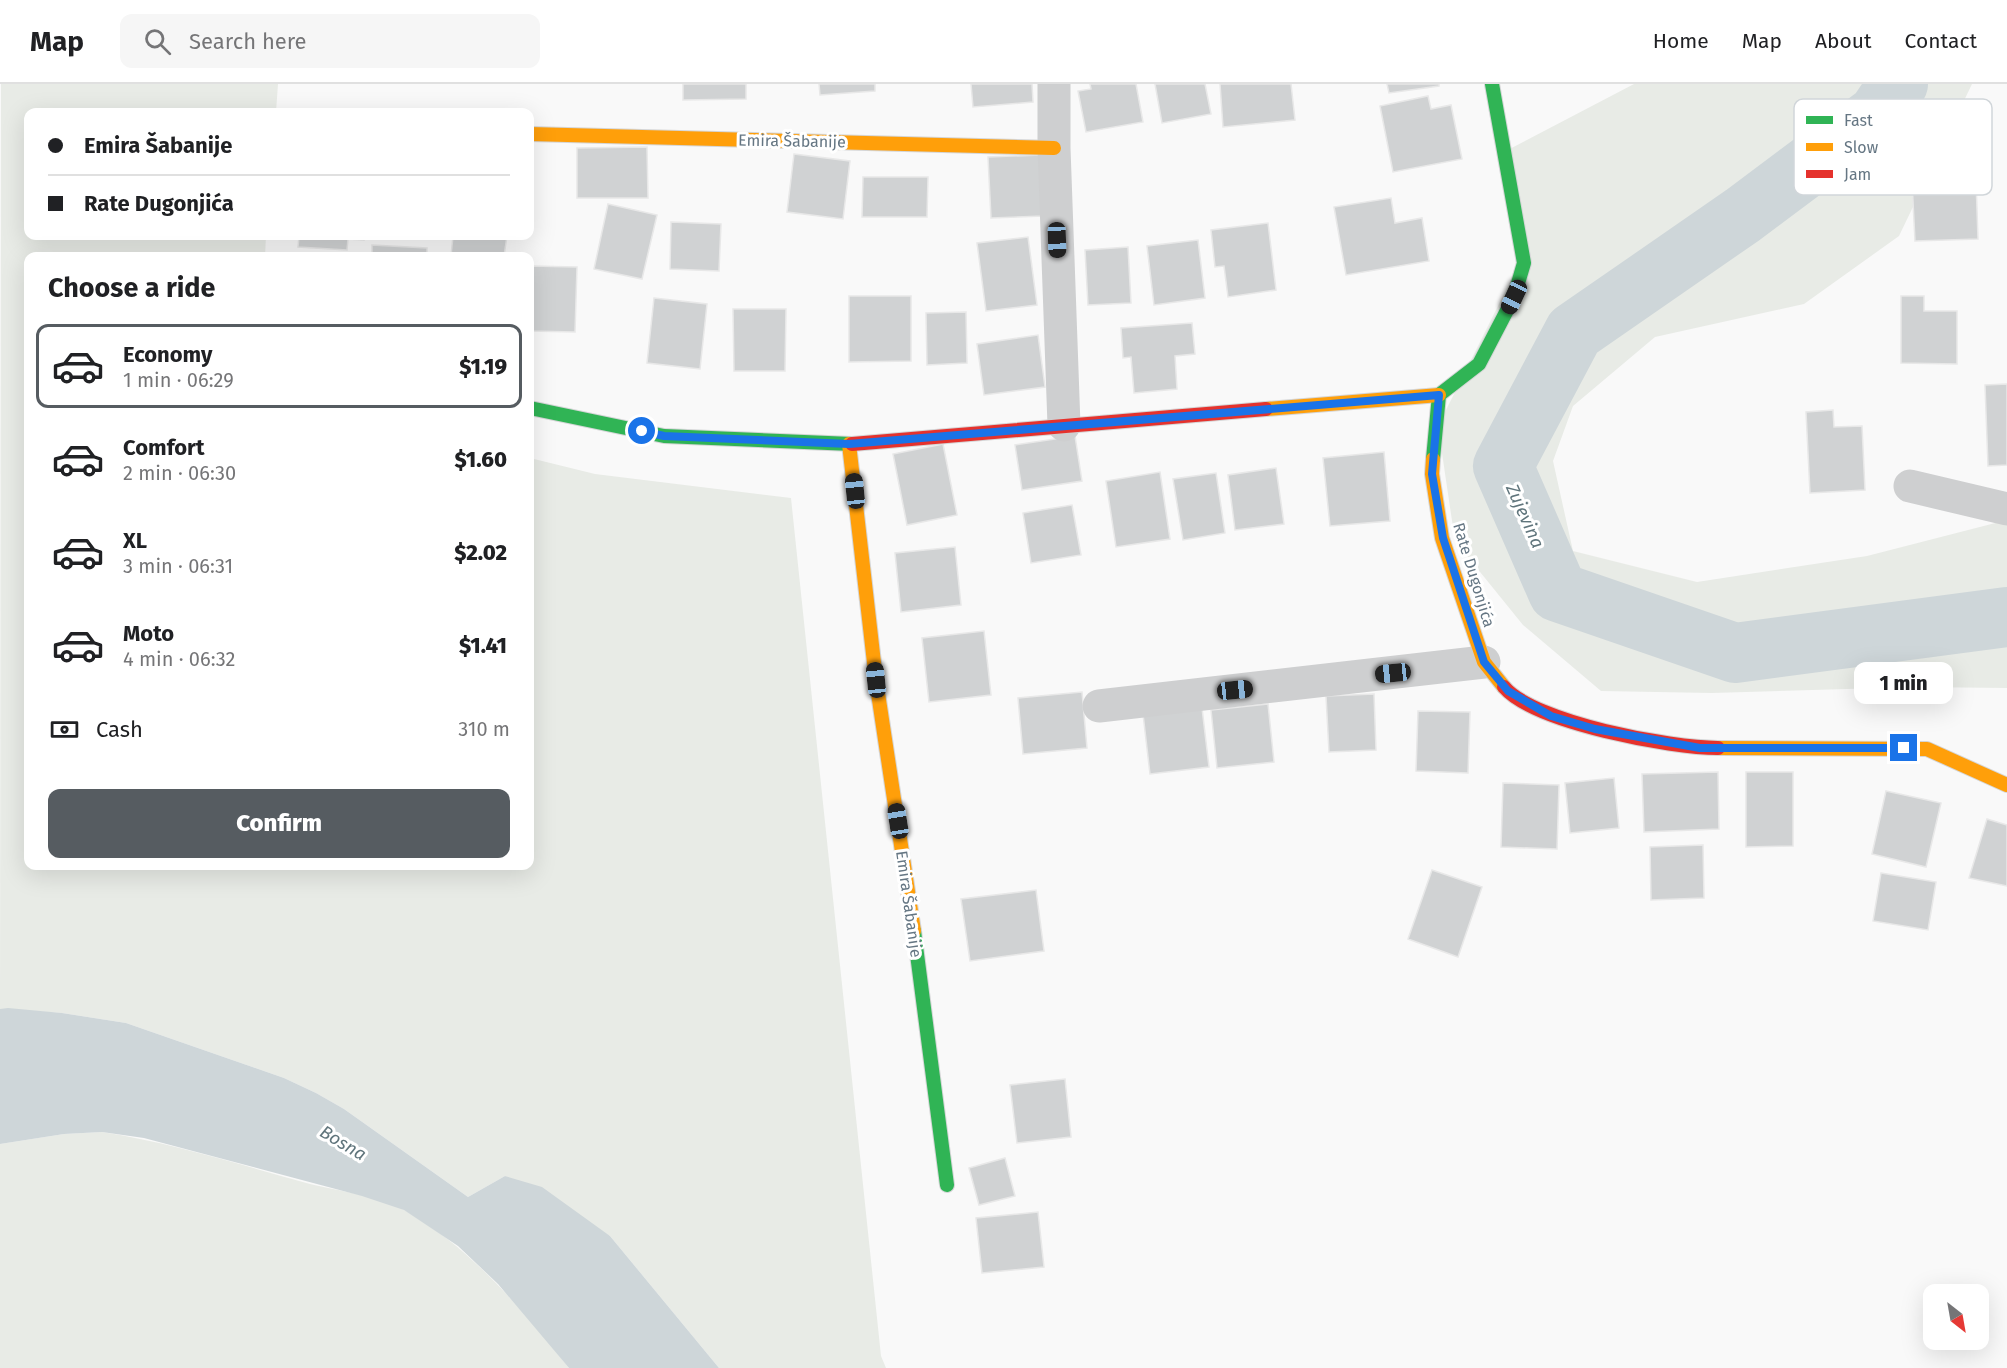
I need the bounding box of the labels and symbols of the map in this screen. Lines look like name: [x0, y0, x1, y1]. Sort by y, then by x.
legend: [1794, 99, 1992, 195]
text: Fast: [1844, 111, 1873, 130]
street label: Emira Šabanije: [738, 130, 846, 151]
text: Slow: [1844, 138, 1879, 157]
text: Jam: [1844, 165, 1871, 184]
car: [1047, 222, 1067, 258]
car: [1498, 277, 1530, 317]
route start: [628, 417, 655, 444]
car: [844, 472, 866, 510]
water label: Zujevina: [1501, 480, 1549, 552]
street label: Rate Dugonjića: [1449, 520, 1499, 630]
car: [865, 661, 887, 699]
callout: 1 min: [1854, 661, 1954, 703]
car: [1374, 662, 1412, 684]
car: [1216, 679, 1254, 701]
route end: [1890, 734, 1917, 761]
car: [886, 802, 910, 840]
street label: Emira Šabanije: [892, 849, 927, 959]
water label: Bosna: [316, 1121, 370, 1165]
north arrow: [1923, 1284, 1989, 1350]

